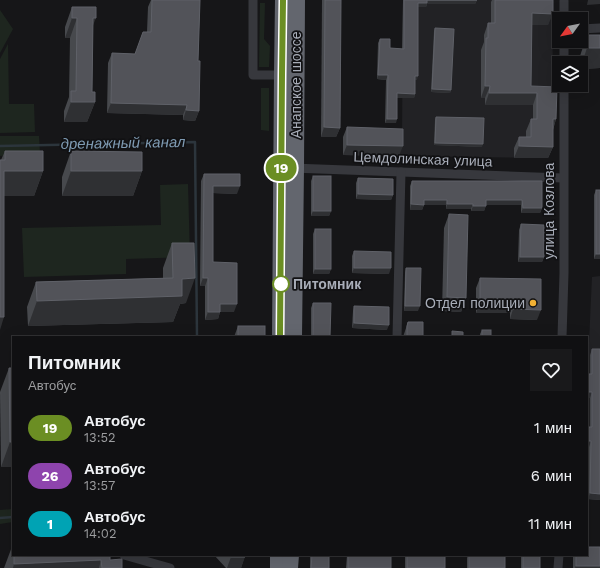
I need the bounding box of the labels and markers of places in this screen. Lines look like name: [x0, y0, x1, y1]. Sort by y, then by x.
marker: Питомник: [272, 275, 290, 293]
place label: Питомник: [293, 276, 362, 292]
place label: Отдел полиции: [425, 295, 525, 311]
marker: Отдел полиции: [528, 298, 538, 308]

